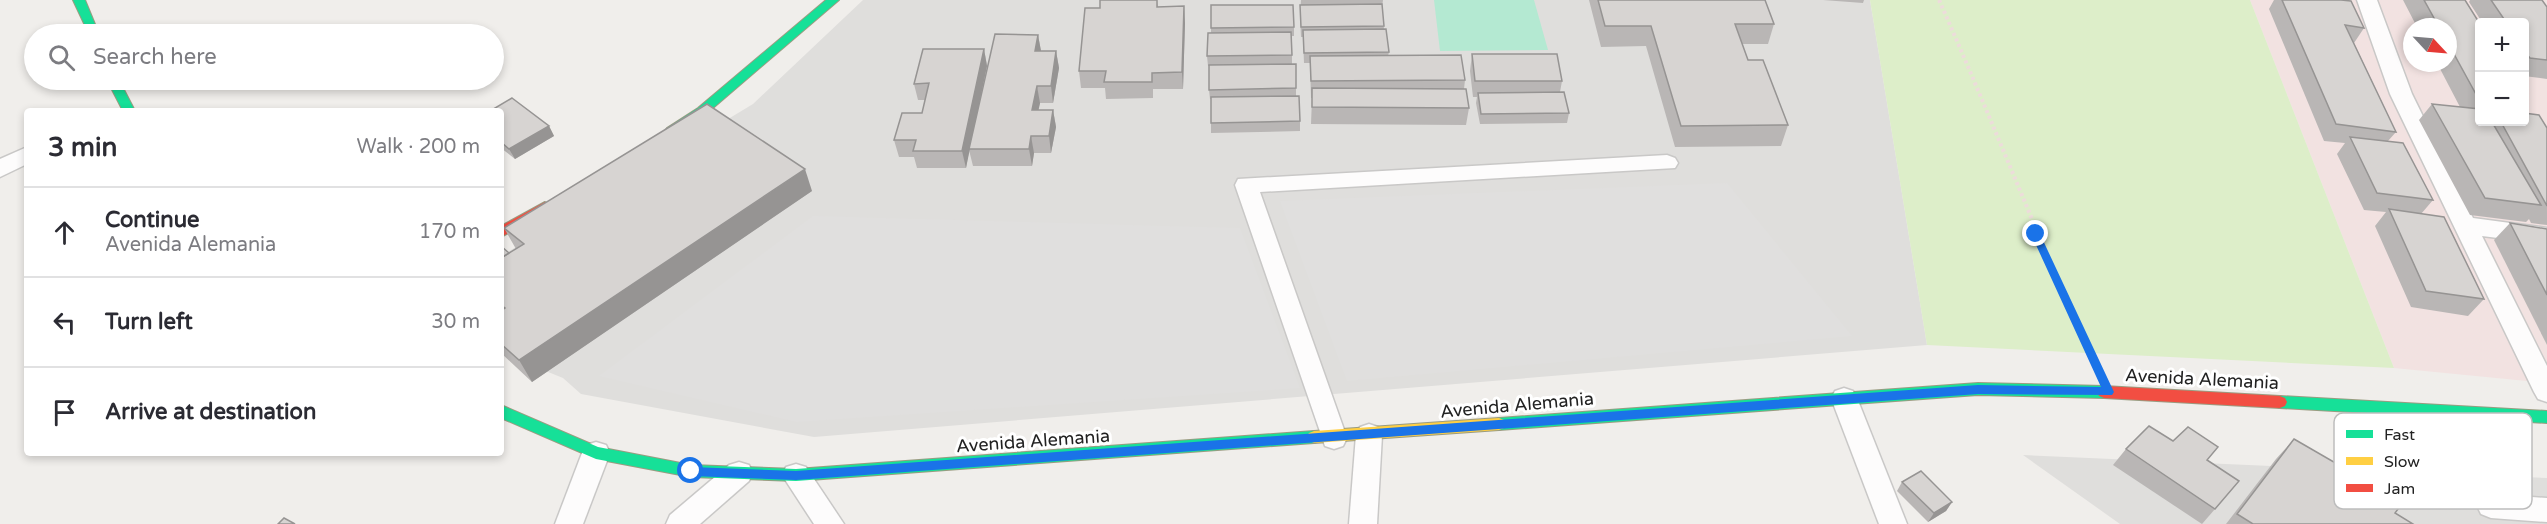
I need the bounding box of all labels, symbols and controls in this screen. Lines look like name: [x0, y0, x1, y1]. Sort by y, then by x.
north arrow: [2403, 18, 2457, 72]
map controls: [2475, 18, 2529, 126]
button: +: [2475, 18, 2529, 72]
search box: [24, 24, 504, 90]
icon: search: [45, 41, 78, 74]
text: Search here: [93, 44, 217, 70]
button: −: [2475, 72, 2529, 126]
text: 3 min: [48, 132, 117, 163]
text: Walk · 200 m: [357, 135, 480, 159]
text: Continue: [105, 207, 200, 233]
icon: ahead: [48, 216, 81, 249]
text: 170 m: [419, 220, 480, 244]
route end: [2022, 220, 2048, 246]
text: Avenida Alemania: [105, 233, 276, 257]
icon: left: [48, 306, 81, 339]
text: Turn left: [105, 309, 193, 335]
text: 30 m: [431, 310, 480, 334]
street label: Avenida Alemania: [2124, 364, 2280, 394]
street label: Avenida Alemania: [1439, 387, 1595, 423]
icon: arrive: [48, 396, 81, 429]
text: Arrive at destination: [105, 399, 316, 425]
legend: [2334, 413, 2532, 509]
street label: Avenida Alemania: [955, 425, 1111, 457]
text: Fast: [2384, 425, 2415, 445]
text: Slow: [2384, 452, 2420, 472]
route start: [677, 457, 703, 483]
text: Jam: [2384, 479, 2415, 499]

